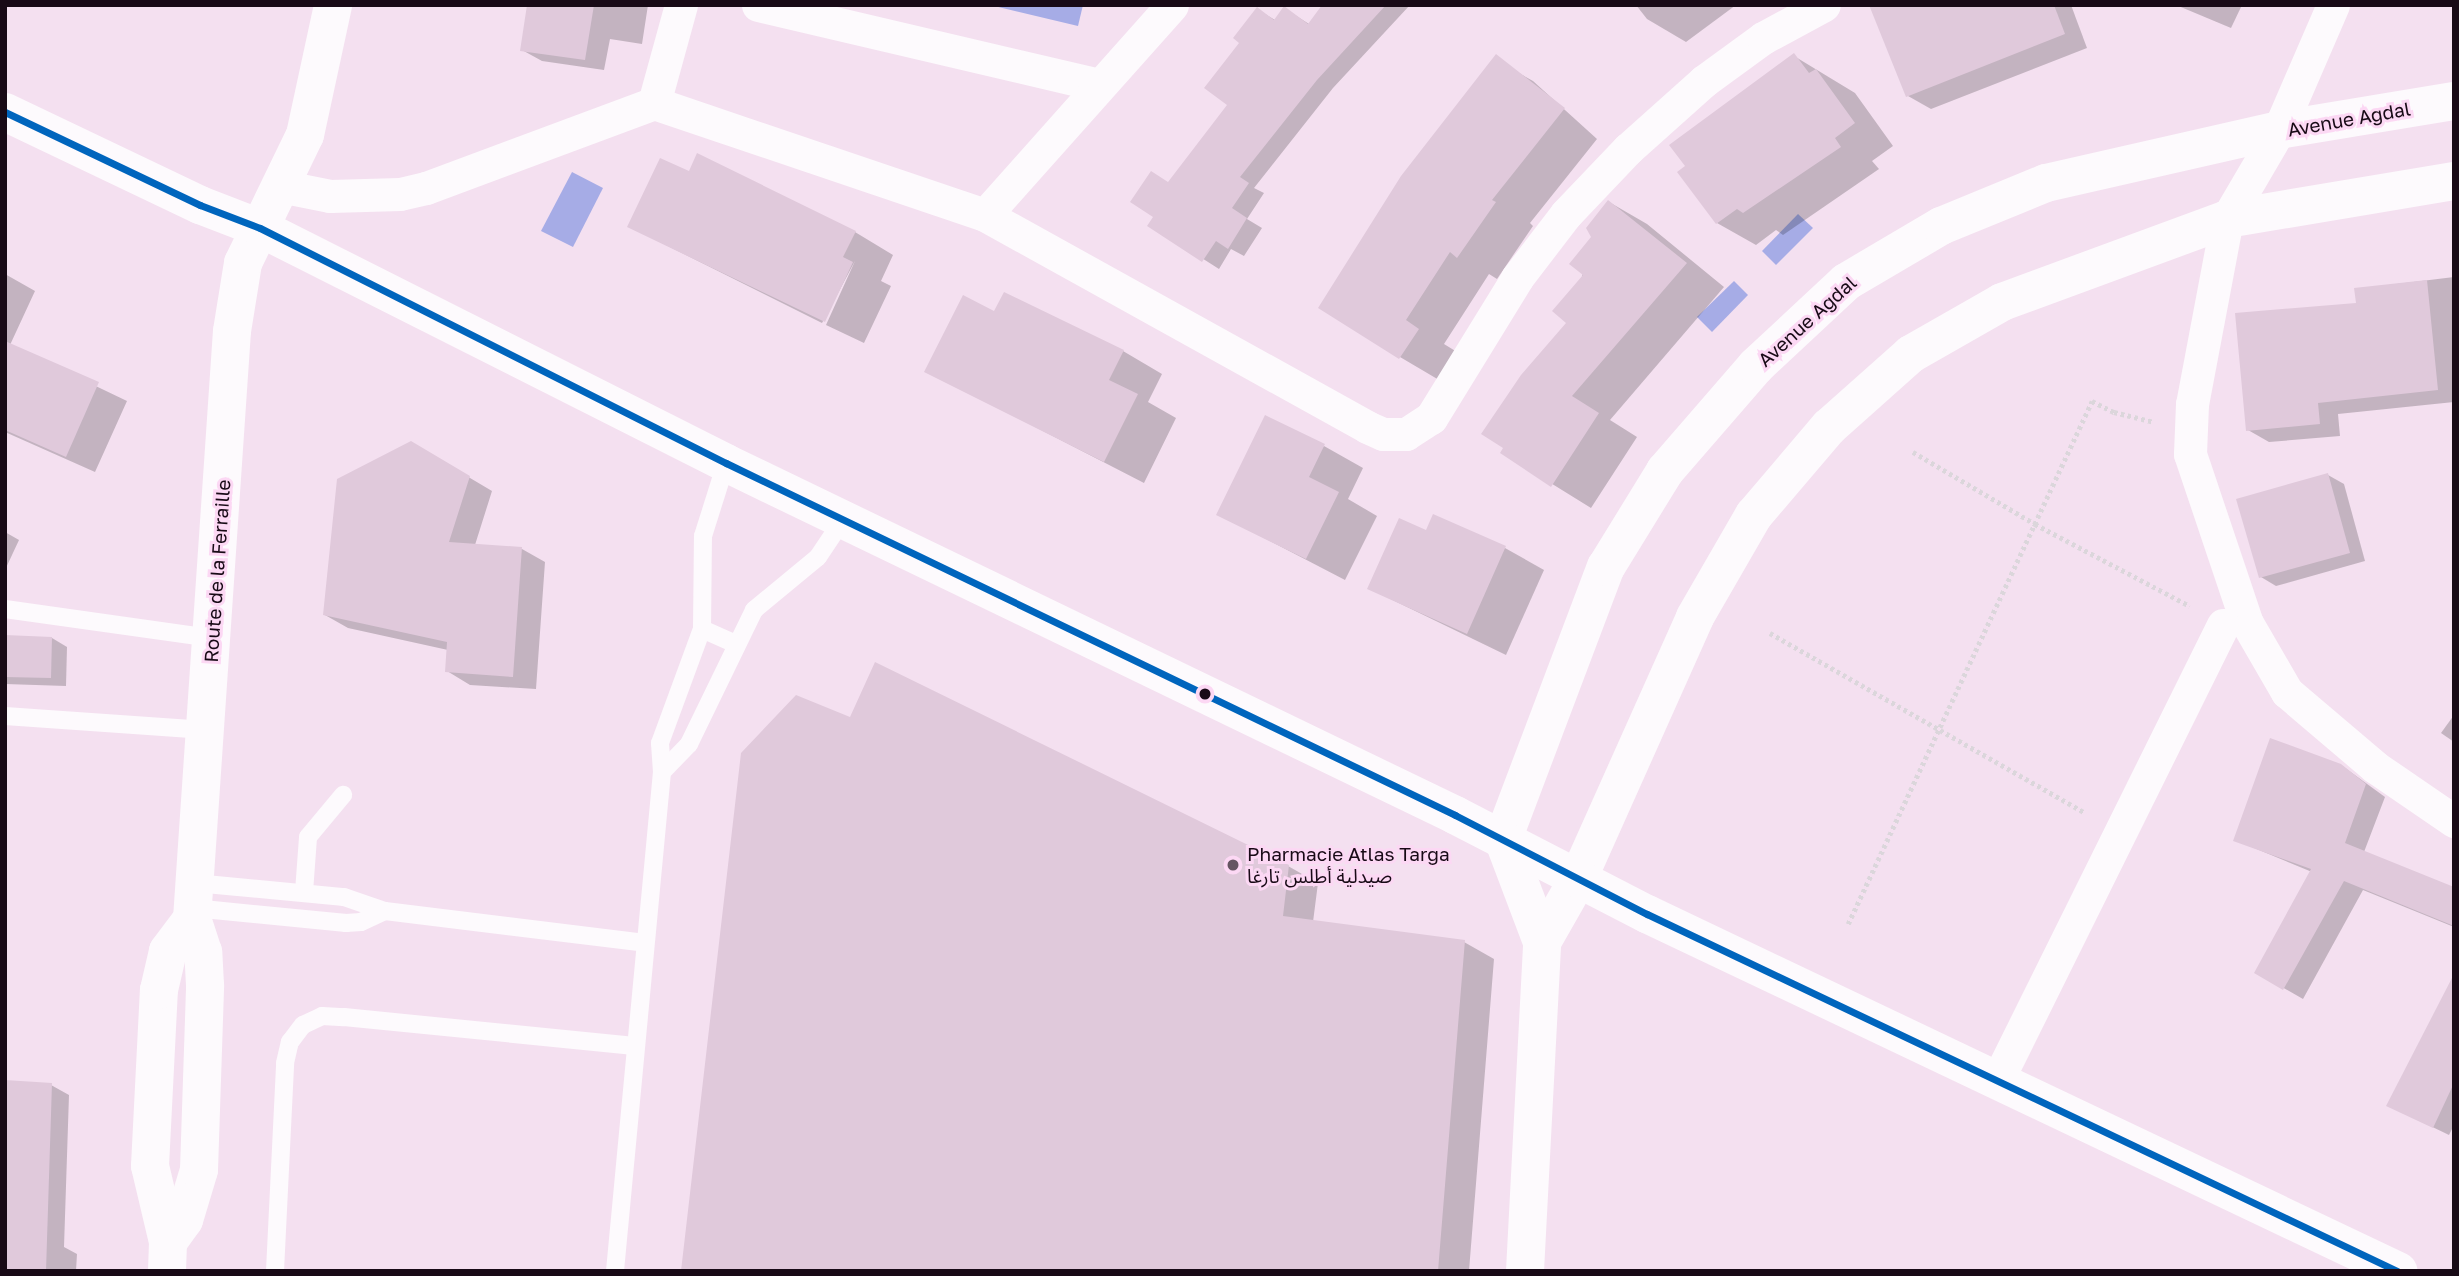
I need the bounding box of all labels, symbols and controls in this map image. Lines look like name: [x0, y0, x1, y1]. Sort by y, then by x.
street label: Avenue Agdal: [2286, 97, 2412, 141]
street label: Avenue Agdal: [1753, 271, 1861, 371]
street label: Route de la Ferraille: [199, 479, 235, 663]
unlabelled marker: [1198, 687, 1212, 701]
place label: Pharmacie Atlas Targa صيدلية أطلس تارغا: [1247, 843, 1450, 887]
marker: Pharmacie Atlas Targa صيدلية أطلس تارغا: [1225, 857, 1241, 873]

